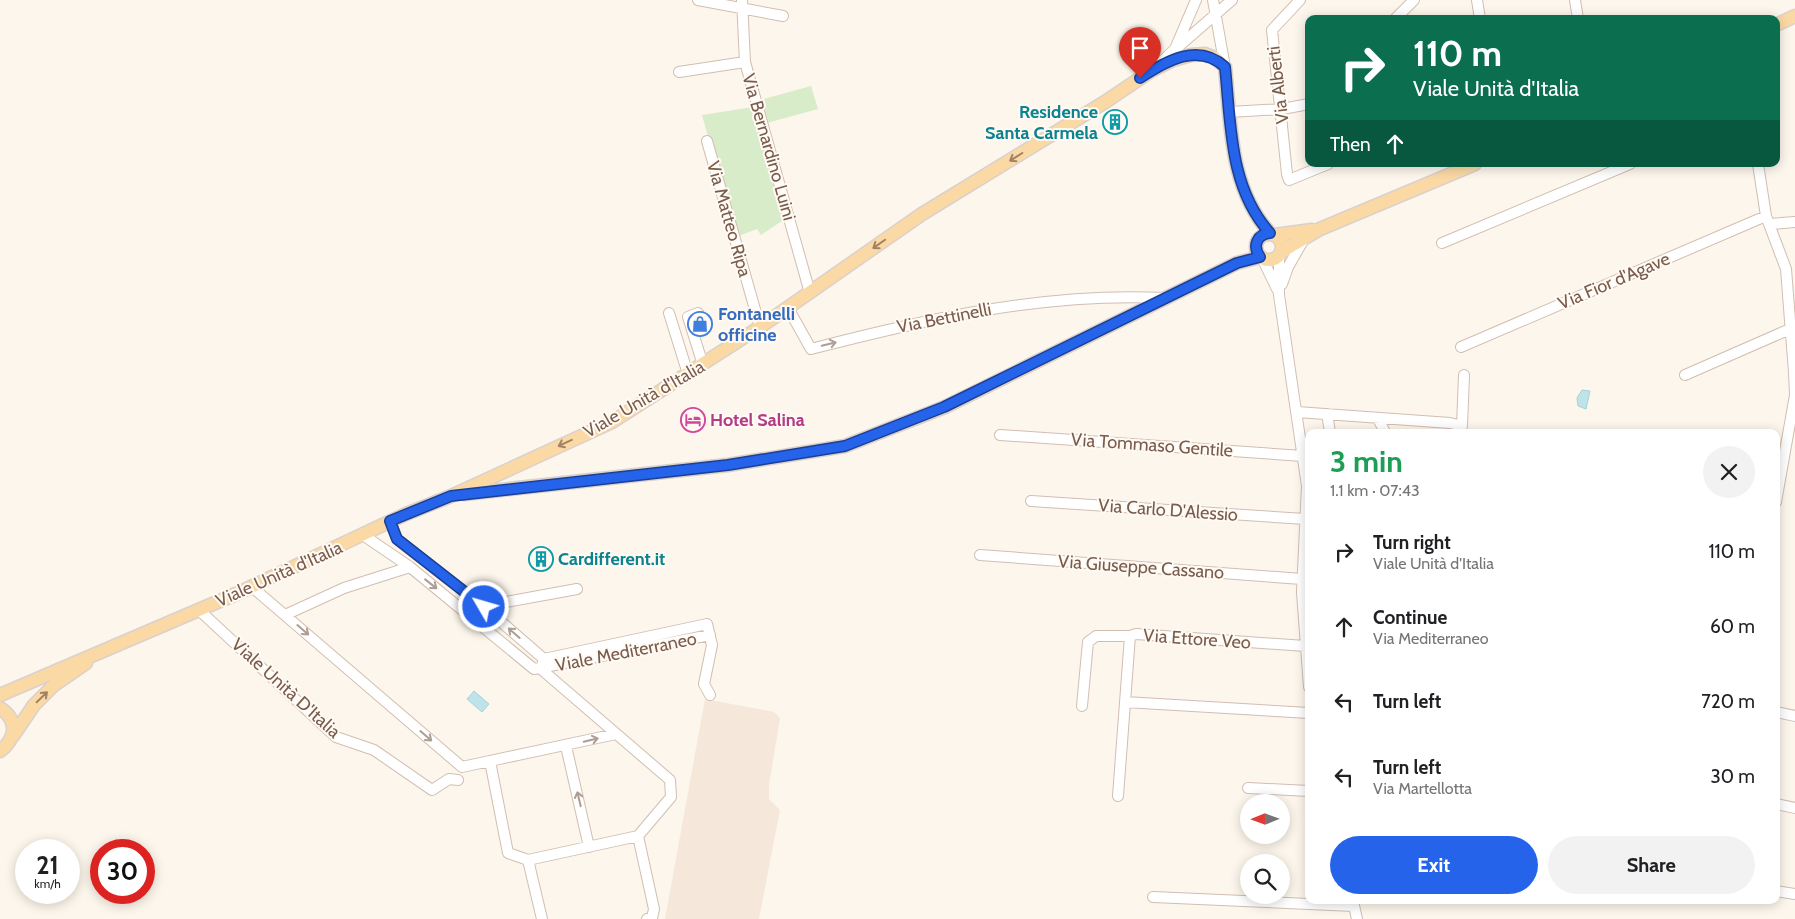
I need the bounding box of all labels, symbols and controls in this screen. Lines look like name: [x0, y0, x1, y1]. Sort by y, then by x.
pin: [1119, 27, 1161, 78]
text: 110 m: [1413, 32, 1502, 75]
icon: arrive: [1126, 34, 1154, 62]
icon: right: [1330, 35, 1395, 100]
street label: Via Alberti: [1262, 45, 1294, 125]
street label: Via Bernardino Luini: [737, 71, 801, 223]
text: Viale Unità d'Italia: [1413, 75, 1579, 102]
place label: Residence Santa Carmela: [985, 101, 1098, 144]
building icon: Residence Santa Carmela: [1102, 109, 1128, 135]
icon: ahead: [1381, 130, 1409, 158]
text: Then: [1330, 133, 1371, 156]
one-way arrow: [1009, 152, 1023, 162]
street label: Via Matteo Ripa: [702, 158, 756, 280]
one-way arrow: [872, 239, 886, 249]
street label: Via Fior d'Agave: [1555, 248, 1673, 314]
street label: Via Bettinelli: [895, 298, 993, 338]
place label: Fontanelli officine: [718, 303, 795, 346]
shop icon: Fontanelli officine: [687, 311, 713, 337]
one-way arrow: [821, 339, 837, 348]
street label: Viale Unità d'Italia: [580, 355, 709, 443]
hotel icon: Hotel Salina: [680, 407, 706, 433]
place label: Hotel Salina: [710, 409, 805, 431]
street label: Via Tommaso Gentile: [1070, 428, 1234, 462]
one-way arrow: [558, 439, 573, 449]
text: 3 min: [1330, 443, 1403, 480]
button: close: [1703, 446, 1755, 498]
text: 1.1 km · 07:43: [1330, 481, 1420, 500]
street label: Via Carlo D'Alessio: [1097, 494, 1239, 526]
text: Turn right: [1373, 531, 1451, 554]
street label: Viale Unità d'Italia: [212, 536, 346, 612]
icon: right: [1330, 538, 1358, 566]
text: 110 m: [1708, 540, 1755, 563]
building icon: Cardifferent.it: [528, 546, 554, 572]
place label: Cardifferent.it: [558, 548, 665, 570]
street label: Via Giuseppe Cassano: [1057, 550, 1225, 584]
text: Viale Unità d'Italia: [1373, 554, 1494, 573]
one-way arrow: [424, 578, 437, 589]
position arrow: [457, 580, 509, 632]
text: Continue: [1373, 606, 1447, 629]
icon: ahead: [1330, 613, 1358, 641]
text: 60 m: [1710, 615, 1755, 638]
one-way arrow: [296, 624, 309, 636]
street label: Via Ettore Veo: [1143, 624, 1252, 654]
one-way arrow: [507, 627, 520, 639]
street label: Viale Mediterraneo: [554, 628, 699, 676]
text: Via Mediterraneo: [1373, 629, 1489, 648]
street label: Viale Unità D'Italia: [227, 633, 345, 743]
icon: left: [1330, 688, 1358, 716]
one-way arrow: [36, 690, 48, 703]
text: Turn left: [1373, 690, 1441, 713]
text: 720 m: [1701, 690, 1755, 713]
one-way arrow: [419, 730, 432, 741]
one-way arrow: [583, 735, 599, 744]
text: Turn left: [1373, 756, 1441, 779]
icon: left: [1330, 763, 1358, 791]
text: 30 m: [1711, 765, 1755, 788]
text: Via Martellotta: [1373, 779, 1472, 798]
one-way arrow: [574, 792, 583, 808]
north arrow: [1240, 794, 1290, 844]
map controls: [1240, 794, 1290, 904]
button: Exit: [1330, 836, 1538, 894]
button: Share: [1548, 836, 1755, 894]
speed limit sign: 30: [90, 839, 155, 904]
text: 21: [36, 850, 59, 880]
button: search: [1240, 854, 1290, 904]
text: km/h: [34, 876, 61, 891]

